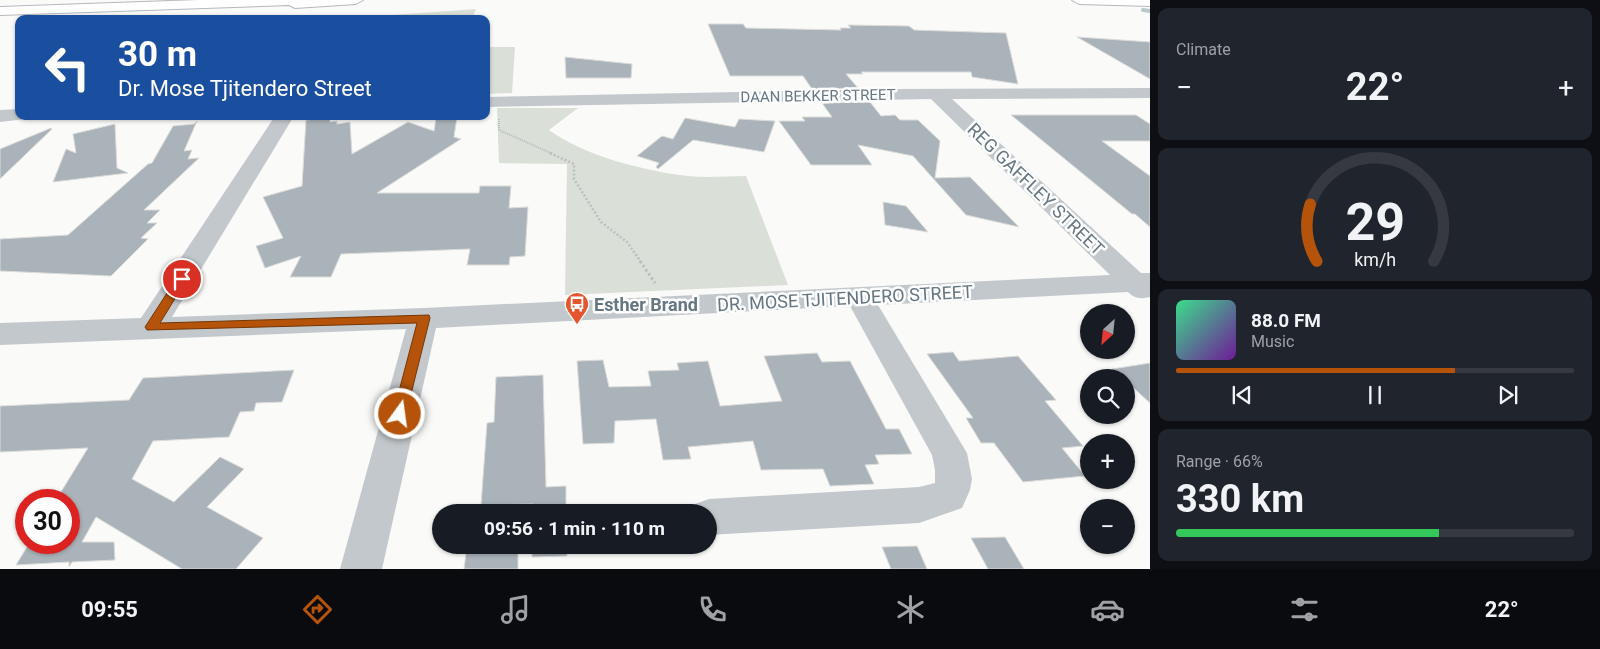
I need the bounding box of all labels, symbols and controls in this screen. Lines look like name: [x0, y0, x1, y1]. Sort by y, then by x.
text: 30 m: [118, 34, 197, 75]
icon: left: [35, 35, 100, 100]
text: Climate: [1176, 40, 1231, 59]
text: 22°: [1346, 65, 1404, 109]
text: −: [1176, 71, 1192, 104]
text: +: [1558, 71, 1574, 104]
text: Dr. Mose Tjitendero Street: [118, 76, 372, 101]
street label: DAAN BEKKER STREET: [740, 86, 896, 106]
street label: REG GAFFLEY STREET: [964, 119, 1109, 260]
text: 29: [1345, 192, 1405, 253]
text: km/h: [1354, 249, 1396, 270]
pin: [161, 258, 203, 300]
icon: arrive: [168, 265, 196, 293]
street label: DR. MOSE TJITENDERO STREET: [717, 281, 974, 315]
bus stop icon: Esther Brand: [564, 291, 590, 325]
place label: Esther Brand: [594, 294, 698, 315]
north arrow: [1080, 304, 1135, 359]
map controls: [1080, 304, 1135, 554]
text: 88.0 FM: [1251, 309, 1321, 332]
text: Music: [1251, 332, 1294, 351]
button: search: [1080, 369, 1135, 424]
icon: previous: [1228, 381, 1256, 409]
icon: pause: [1361, 381, 1389, 409]
icon: next: [1494, 381, 1522, 409]
position arrow: [373, 387, 425, 439]
button: +: [1080, 434, 1135, 489]
text: Range · 66%: [1176, 452, 1263, 471]
text: 330 km: [1176, 477, 1304, 521]
speed limit sign: 30: [15, 489, 80, 554]
button: −: [1080, 499, 1135, 554]
text: 09:56 · 1 min · 110 m: [484, 517, 665, 540]
icon: directions: [300, 592, 335, 627]
icon: music: [498, 592, 533, 627]
icon: phone: [695, 592, 730, 627]
icon: climate: [893, 592, 928, 627]
icon: car: [1090, 592, 1125, 627]
icon: filters: [1287, 592, 1322, 627]
text: 09:55: [81, 597, 138, 622]
text: 22°: [1485, 597, 1519, 622]

